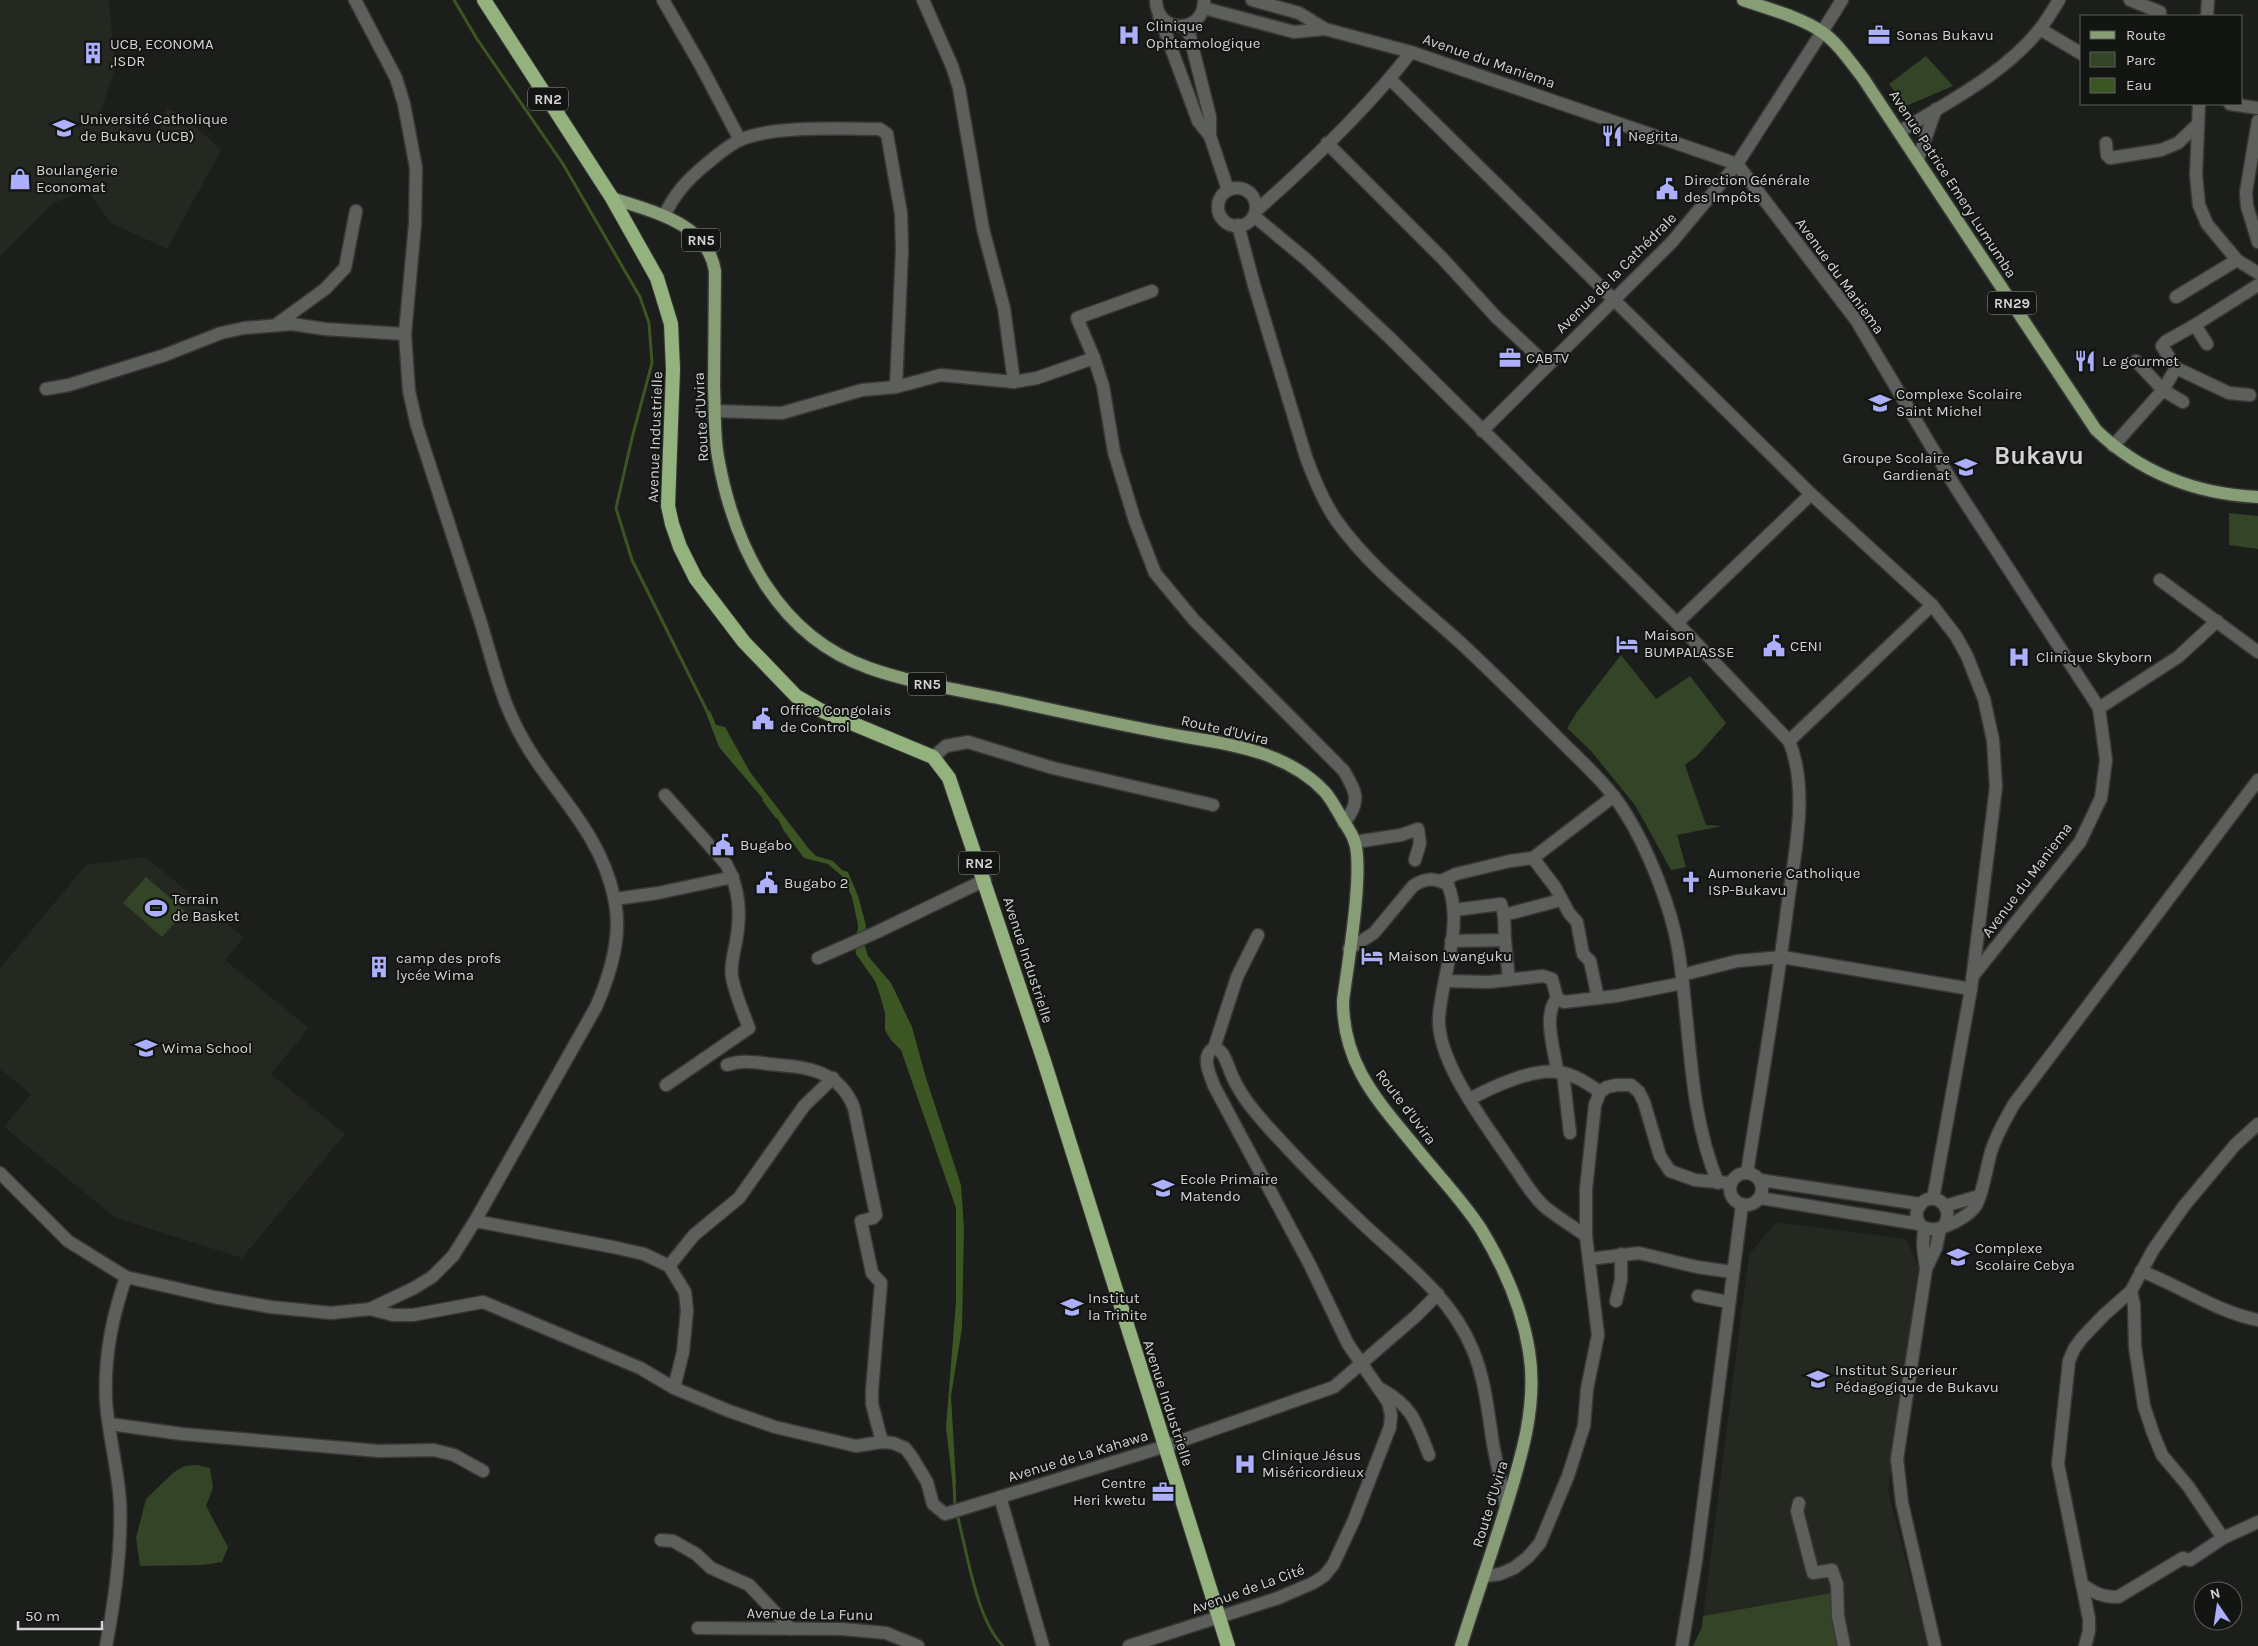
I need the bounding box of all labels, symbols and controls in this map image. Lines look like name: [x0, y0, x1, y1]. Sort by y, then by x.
legend: [2080, 15, 2243, 105]
place label: Clinique Ophtamologique: [1146, 17, 1261, 52]
hospital icon: Clinique Ophtamologique: [1116, 22, 1142, 48]
office icon: Sonas Bukavu: [1866, 22, 1892, 48]
place label: Sonas Bukavu: [1896, 26, 1994, 44]
text: Route: [2126, 26, 2166, 44]
street label: Avenue du Maniema: [1420, 30, 1558, 92]
place label: UCB, ECONOMA ,ISDR: [110, 35, 214, 70]
building icon: UCB, ECONOMA ,ISDR: [80, 40, 106, 66]
text: Parc: [2126, 51, 2156, 69]
text: Eau: [2126, 76, 2152, 94]
street label: Avenue Patrice Emery Lumumba: [1885, 87, 2021, 281]
road number: RN2: [528, 88, 568, 110]
place label: Université Catholique de Bukavu (UCB): [80, 110, 228, 145]
school or university icon: Université Catholique de Bukavu (UCB): [51, 115, 77, 141]
restaurant icon: Negrita: [1599, 123, 1625, 149]
place label: Negrita: [1628, 127, 1678, 145]
place label: Boulangerie Economat: [36, 161, 118, 196]
shop icon: Boulangerie Economat: [7, 166, 33, 192]
place label: Direction Générale des Impôts: [1684, 171, 1810, 206]
public building icon: Direction Générale des Impôts: [1654, 176, 1680, 202]
street label: Avenue de la Cathédrale: [1552, 209, 1680, 337]
street label: Avenue du Maniema: [1792, 215, 1888, 337]
road number: RN5: [682, 228, 720, 252]
road number: RN29: [1988, 292, 2036, 314]
office icon: CABTV: [1497, 345, 1523, 371]
restaurant icon: Le gourmet: [2072, 348, 2098, 374]
place label: CABTV: [1526, 349, 1570, 367]
place label: Le gourmet: [2102, 352, 2179, 370]
street label: Avenue Industrielle: [644, 371, 666, 503]
street label: Route d'Uvira: [690, 372, 712, 462]
place label: Complexe Scolaire Saint Michel: [1896, 385, 2022, 420]
school or university icon: Complexe Scolaire Saint Michel: [1867, 390, 1893, 416]
district label: Bukavu: [1994, 441, 2084, 470]
place label: Groupe Scolaire Gardienat: [1843, 449, 1950, 484]
school or university icon: Groupe Scolaire Gardienat: [1953, 454, 1979, 480]
place label: Maison BUMPALASSE: [1644, 626, 1734, 661]
hotel icon: Maison BUMPALASSE: [1614, 631, 1640, 657]
public building icon: CENI: [1761, 633, 1787, 659]
place label: CENI: [1790, 637, 1822, 655]
hospital icon: Clinique Skyborn: [2006, 644, 2032, 670]
place label: Clinique Skyborn: [2036, 648, 2152, 666]
road number: RN5: [908, 672, 946, 696]
place label: Office Congolais de Control: [780, 701, 891, 736]
public building icon: Office Congolais de Control: [750, 706, 776, 732]
street label: Route d'Uvira: [1179, 711, 1271, 749]
street label: Avenue du Maniema: [1978, 819, 2076, 941]
public building icon: Bugabo: [710, 832, 736, 858]
place label: Bugabo: [740, 836, 792, 854]
road number: RN2: [959, 851, 999, 874]
place label: Aumonerie Catholique ISP-Bukavu: [1708, 864, 1860, 899]
church icon: Aumonerie Catholique ISP-Bukavu: [1678, 869, 1704, 895]
public building icon: Bugabo 2: [754, 870, 780, 896]
place label: Bugabo 2: [784, 874, 848, 892]
place label: Terrain de Basket: [172, 890, 240, 925]
sports icon: Terrain de Basket: [143, 895, 169, 921]
street label: Avenue Industrielle: [999, 895, 1057, 1025]
hotel icon: Maison Lwanguku: [1359, 943, 1385, 969]
place label: Maison Lwanguku: [1388, 947, 1512, 965]
place label: camp des profs lycée Wima: [396, 949, 501, 984]
building icon: camp des profs lycée Wima: [366, 954, 392, 980]
school or university icon: Wima School: [133, 1035, 159, 1061]
place label: Wima School: [162, 1039, 252, 1057]
street label: Route d'Uvira: [1372, 1066, 1440, 1148]
place label: Ecole Primaire Matendo: [1180, 1170, 1278, 1205]
school or university icon: Ecole Primaire Matendo: [1150, 1175, 1176, 1201]
place label: Complexe Scolaire Cebya: [1975, 1239, 2075, 1274]
school or university icon: Complexe Scolaire Cebya: [1945, 1244, 1971, 1270]
place label: Institut la Trinite: [1088, 1289, 1147, 1324]
school or university icon: Institut la Trinite: [1059, 1294, 1085, 1320]
street label: Avenue Industrielle: [1139, 1338, 1197, 1468]
place label: Institut Superieur Pédagogique de Bukavu: [1835, 1361, 1999, 1396]
school or university icon: Institut Superieur Pédagogique de Bukavu: [1805, 1366, 1831, 1392]
street label: Avenue de La Kahawa: [1006, 1426, 1150, 1486]
place label: Clinique Jésus Miséricordieux: [1262, 1446, 1364, 1481]
hospital icon: Clinique Jésus Miséricordieux: [1232, 1451, 1258, 1477]
street label: Route d'Uvira: [1468, 1458, 1512, 1550]
place label: Centre Heri kwetu: [1073, 1474, 1146, 1509]
office icon: Centre Heri kwetu: [1150, 1479, 1176, 1505]
street label: Avenue de La Cité: [1189, 1560, 1307, 1618]
north arrow: [2193, 1581, 2243, 1631]
text: N: [2208, 1584, 2222, 1603]
scale bar: [18, 1598, 101, 1630]
street label: Avenue de La Funu: [747, 1604, 873, 1624]
text: 50 m: [25, 1607, 60, 1625]

